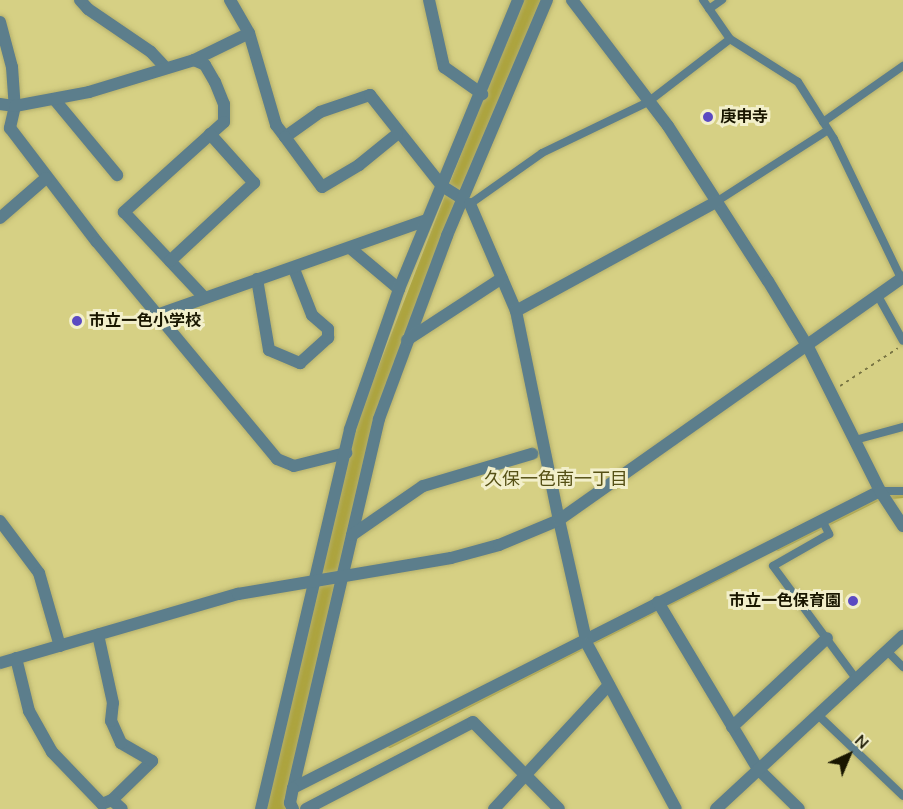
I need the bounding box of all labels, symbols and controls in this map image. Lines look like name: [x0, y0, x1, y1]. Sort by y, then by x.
place label: 庚申寺: [720, 107, 768, 127]
marker: 庚申寺: [701, 110, 715, 124]
place label: 市立一色小学校: [89, 311, 201, 331]
marker: 市立一色小学校: [70, 314, 84, 328]
district label: 久保一色南一丁目: [484, 468, 628, 490]
place label: 市立一色保育園: [729, 591, 841, 611]
marker: 市立一色保育園: [846, 594, 860, 608]
north arrow: [819, 725, 879, 785]
text: N: [850, 730, 873, 754]

